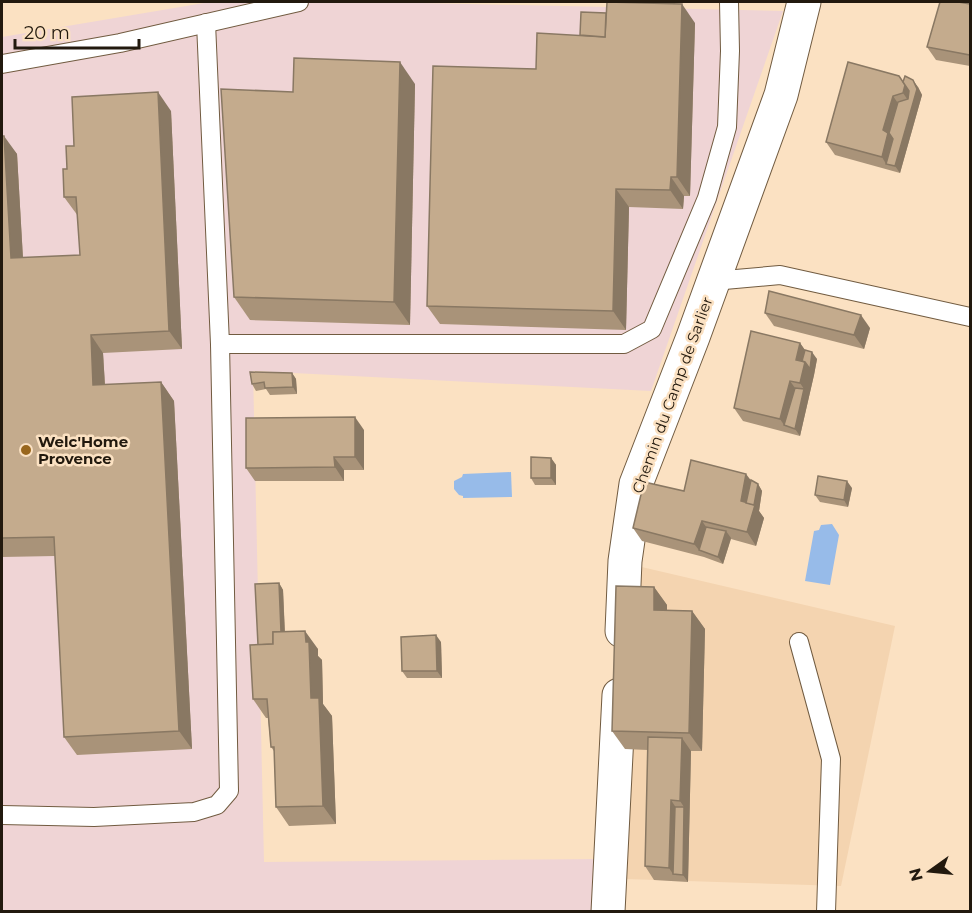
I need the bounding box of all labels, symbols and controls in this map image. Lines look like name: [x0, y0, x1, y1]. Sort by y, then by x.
scale bar: [15, 12, 140, 50]
text: 20 m: [24, 22, 70, 44]
street label: Chemin du Camp de Sarlier: [628, 294, 716, 496]
place label: Welc'Home Provence: [38, 432, 128, 468]
marker: Welc'Home Provence: [19, 443, 33, 457]
north arrow: [900, 841, 960, 901]
text: N: [905, 866, 927, 883]

